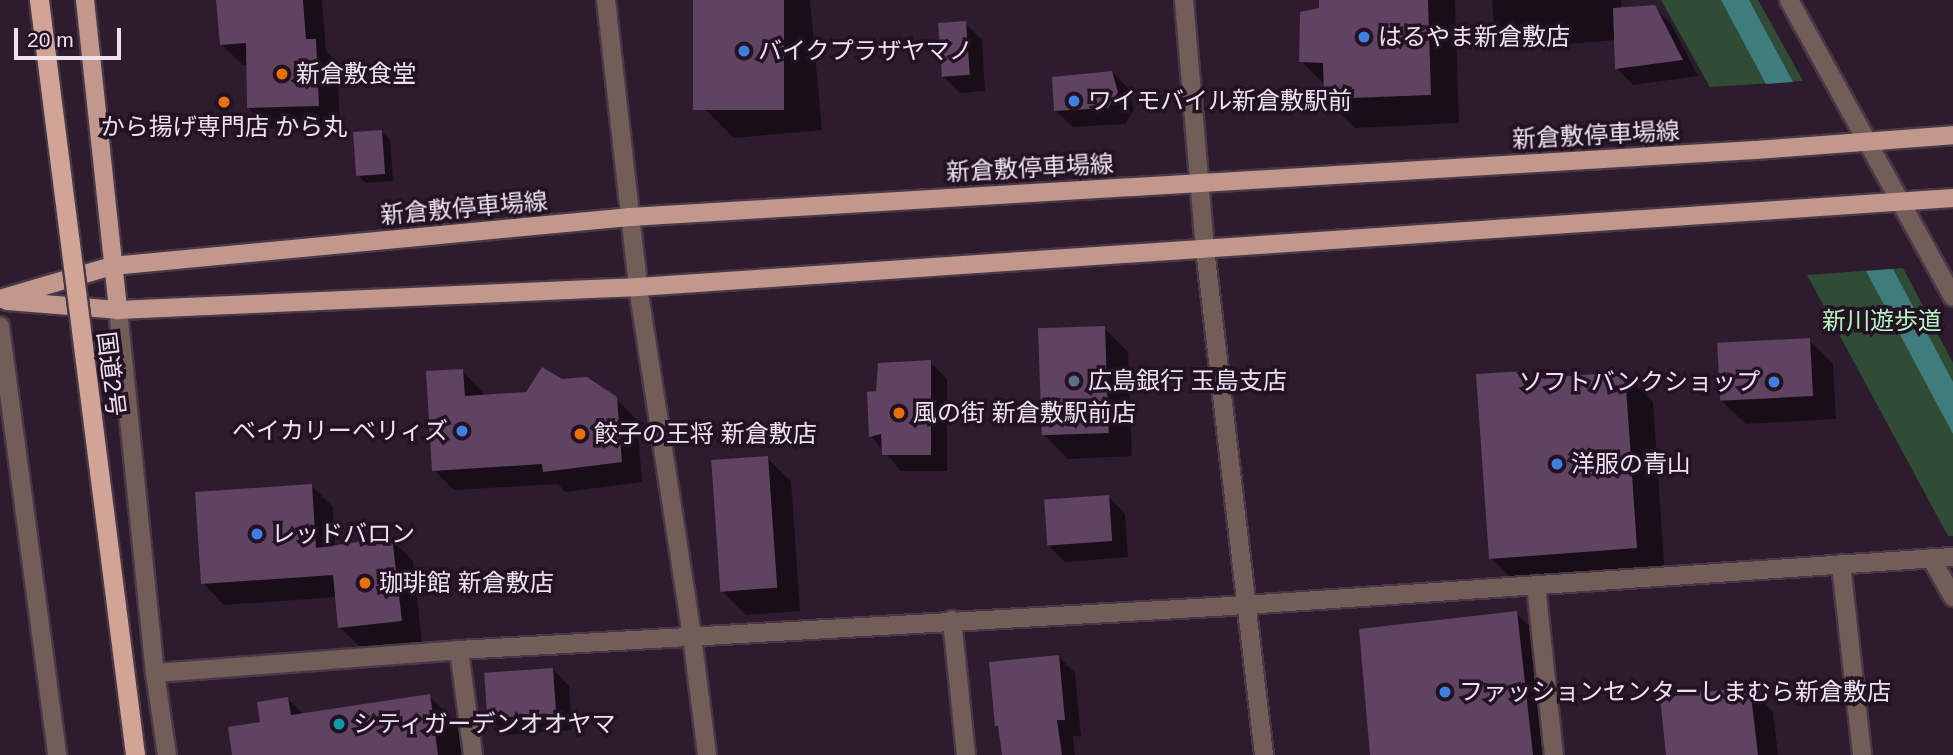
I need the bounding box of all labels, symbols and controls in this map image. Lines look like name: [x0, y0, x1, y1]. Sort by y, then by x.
scale bar: [18, 14, 124, 58]
place label: はるやま新倉敷店: [1378, 23, 1570, 51]
text: 20 m: [27, 28, 74, 51]
marker: はるやま新倉敷店: [1356, 29, 1372, 45]
place label: バイクプラザヤマノ: [758, 37, 974, 65]
marker: バイクプラザヤマノ: [736, 43, 752, 59]
place label: 新倉敷食堂: [296, 60, 416, 88]
marker: 新倉敷食堂: [274, 66, 290, 82]
place label: ワイモバイル新倉敷駅前: [1088, 87, 1352, 115]
marker: ワイモバイル新倉敷駅前: [1066, 93, 1082, 109]
marker: から揚げ専門店 から丸: [216, 94, 232, 110]
place label: から揚げ専門店 から丸: [101, 113, 347, 141]
street label: 新倉敷停車場線: [1511, 116, 1681, 154]
street label: 新倉敷停車場線: [945, 149, 1115, 187]
street label: 新倉敷停車場線: [379, 186, 549, 230]
park label: 新川遊歩道: [1822, 307, 1942, 335]
street label: 国道2号: [92, 330, 130, 418]
place label: 広島銀行 玉島支店: [1088, 367, 1287, 395]
place label: ソフトバンクショップ: [1520, 368, 1760, 396]
marker: 広島銀行 玉島支店: [1066, 373, 1082, 389]
marker: ソフトバンクショップ: [1766, 374, 1782, 390]
place label: 風の街 新倉敷駅前店: [913, 399, 1136, 427]
marker: 風の街 新倉敷駅前店: [891, 405, 907, 421]
place label: ベイカリーベリィズ: [232, 417, 448, 445]
place label: 餃子の王将 新倉敷店: [594, 420, 817, 448]
marker: ベイカリーベリィズ: [454, 423, 470, 439]
marker: 餃子の王将 新倉敷店: [572, 426, 588, 442]
place label: 洋服の青山: [1571, 450, 1691, 478]
marker: 洋服の青山: [1549, 456, 1565, 472]
place label: レッドバロン: [271, 520, 415, 548]
marker: レッドバロン: [249, 526, 265, 542]
place label: 珈琲館 新倉敷店: [379, 569, 554, 597]
marker: 珈琲館 新倉敷店: [357, 575, 373, 591]
place label: ファッションセンターしまむら新倉敷店: [1459, 678, 1891, 706]
marker: ファッションセンターしまむら新倉敷店: [1437, 684, 1453, 700]
place label: シティガーデンオオヤマ: [353, 710, 617, 738]
marker: シティガーデンオオヤマ: [331, 716, 347, 732]

